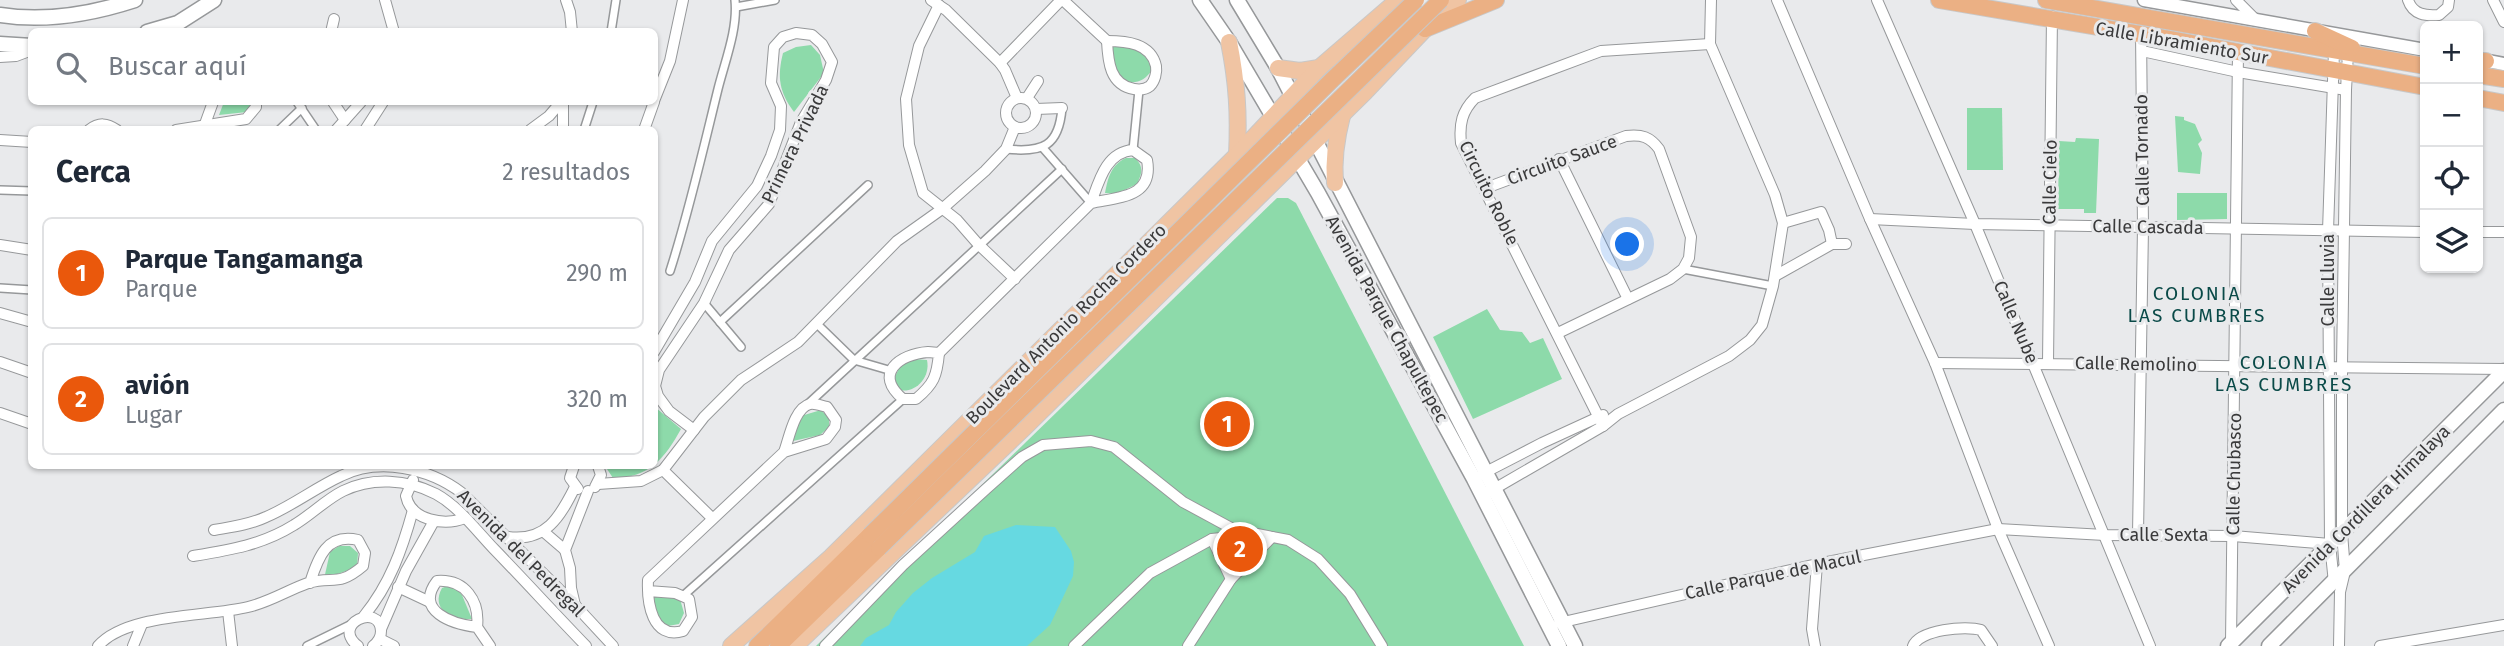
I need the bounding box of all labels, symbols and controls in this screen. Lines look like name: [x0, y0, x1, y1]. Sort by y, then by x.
street label: Calle Libramiento Sur: [2094, 17, 2270, 69]
map controls: [2420, 21, 2483, 273]
button: +: [2420, 21, 2483, 84]
search box: [28, 28, 658, 105]
icon: search: [52, 48, 90, 86]
text: Buscar aquí: [108, 51, 246, 82]
street label: Primera Privada: [757, 81, 833, 207]
button: −: [2420, 84, 2483, 147]
street label: Calle Tornado: [2130, 94, 2154, 206]
street label: Circuito Sauce: [1504, 130, 1620, 190]
street label: Circuito Roble: [1454, 137, 1524, 249]
street label: Calle Cielo: [2038, 139, 2062, 225]
button: locate: [2420, 147, 2483, 210]
text: Cerca: [56, 154, 131, 190]
text: 2 resultados: [502, 158, 630, 186]
button: layers: [2420, 210, 2483, 273]
street label: Avenida Parque Chapultepec: [1321, 212, 1453, 427]
street label: Calle Cascada: [2092, 215, 2204, 239]
street label: Boulevard Antonio Rocha Cordero: [961, 219, 1171, 429]
your location: [1610, 227, 1644, 261]
street label: Calle Lluvia: [2317, 234, 2339, 326]
text: Parque Tangamanga: [125, 244, 363, 275]
text: 1: [76, 259, 86, 287]
text: 290 m: [566, 259, 628, 287]
text: Parque: [125, 275, 197, 303]
street label: Calle Nube: [1989, 277, 2043, 367]
district label: COLONIA LAS CUMBRES: [2128, 282, 2266, 327]
district label: COLONIA LAS CUMBRES: [2215, 351, 2353, 396]
street label: Calle Remolino: [2075, 352, 2197, 376]
text: avión: [125, 370, 190, 401]
text: 2: [75, 385, 87, 413]
text: 320 m: [567, 385, 628, 413]
pin: 1: [1204, 398, 1250, 450]
text: Lugar: [125, 401, 182, 429]
street label: Calle Chubasco: [2222, 412, 2246, 536]
street label: Avenida Cordillera Himalaya: [2277, 420, 2455, 598]
street label: Avenida del Pedregal: [453, 485, 589, 621]
pin: 2: [1217, 523, 1263, 575]
street label: Calle Sexta: [2120, 524, 2208, 546]
street label: Calle Parque de Macul: [1683, 546, 1863, 604]

